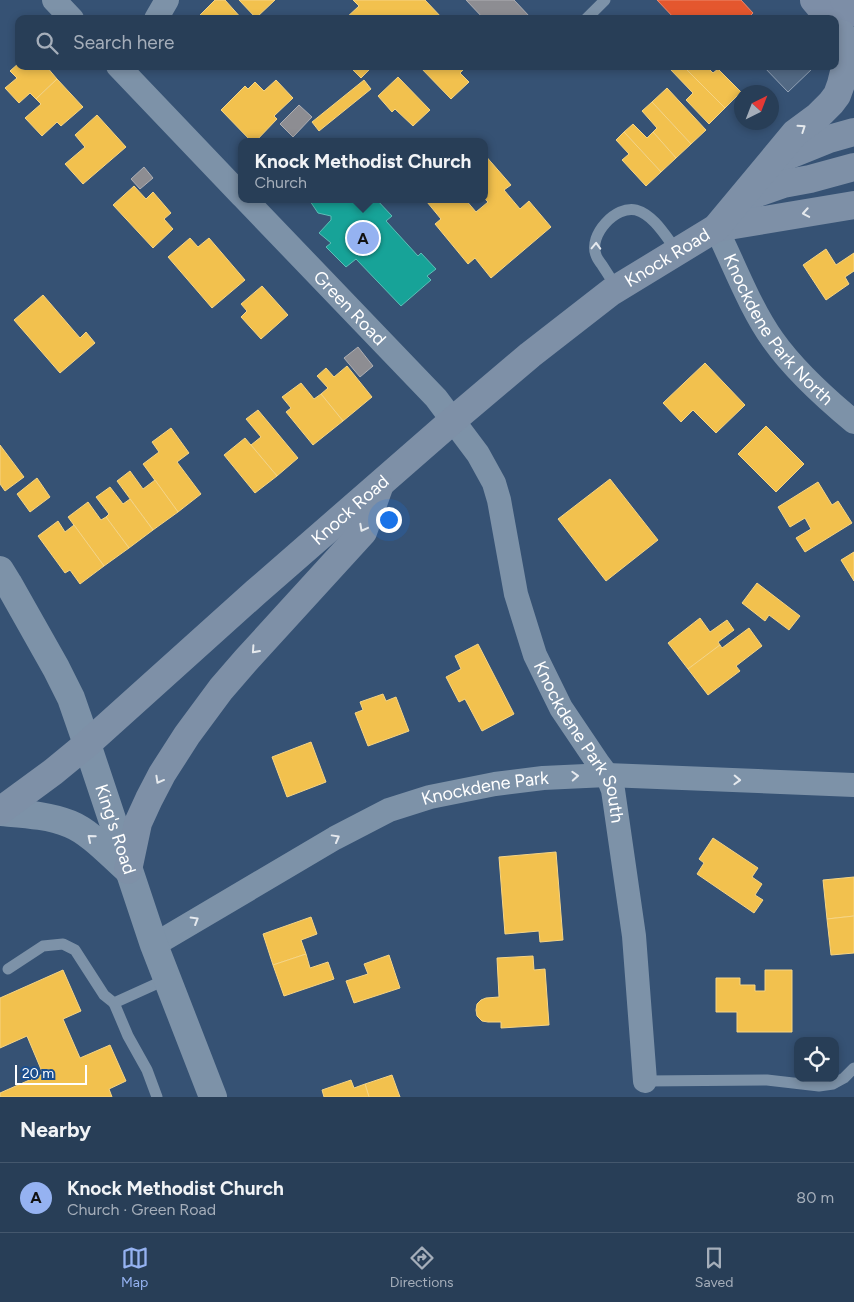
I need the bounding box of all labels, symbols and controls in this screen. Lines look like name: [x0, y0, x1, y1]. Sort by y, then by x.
search box: [15, 15, 839, 70]
icon: search: [33, 29, 61, 57]
text: Search here: [73, 31, 175, 54]
north arrow: [734, 85, 779, 130]
one-way arrow: [796, 125, 805, 134]
popup: [238, 138, 488, 203]
text: Knock Methodist Church: [255, 150, 471, 173]
text: Church: [255, 173, 307, 192]
one-way arrow: [802, 208, 810, 218]
pin: A: [347, 219, 379, 257]
street label: Knock Road: [621, 223, 714, 292]
one-way arrow: [591, 241, 601, 249]
street label: Knockdene Park North: [719, 250, 838, 410]
street label: Green Road: [309, 266, 391, 350]
street label: Knock Road: [307, 470, 393, 550]
your location: [376, 507, 402, 533]
one-way arrow: [359, 523, 369, 532]
one-way arrow: [252, 644, 261, 653]
street label: Knockdene Park South: [529, 657, 629, 824]
street label: Knockdene Park: [419, 767, 549, 810]
one-way arrow: [571, 771, 579, 782]
one-way arrow: [155, 775, 165, 784]
one-way arrow: [734, 775, 742, 785]
street label: King's Road: [90, 781, 141, 877]
one-way arrow: [330, 834, 339, 844]
one-way arrow: [88, 835, 97, 844]
one-way arrow: [190, 916, 199, 926]
map controls: [794, 1037, 839, 1082]
button: locate: [794, 1037, 839, 1082]
scale bar: [15, 1062, 88, 1085]
text: 20 m: [22, 1065, 54, 1082]
text: Nearby: [20, 1117, 91, 1142]
text: Knock Methodist Church: [67, 1177, 284, 1200]
text: A: [30, 1188, 42, 1207]
text: 80 m: [796, 1188, 834, 1207]
text: Church · Green Road: [67, 1200, 216, 1219]
tab: Map: [121, 1244, 149, 1291]
tab: Directions: [390, 1244, 454, 1291]
tab: Saved: [695, 1244, 733, 1291]

